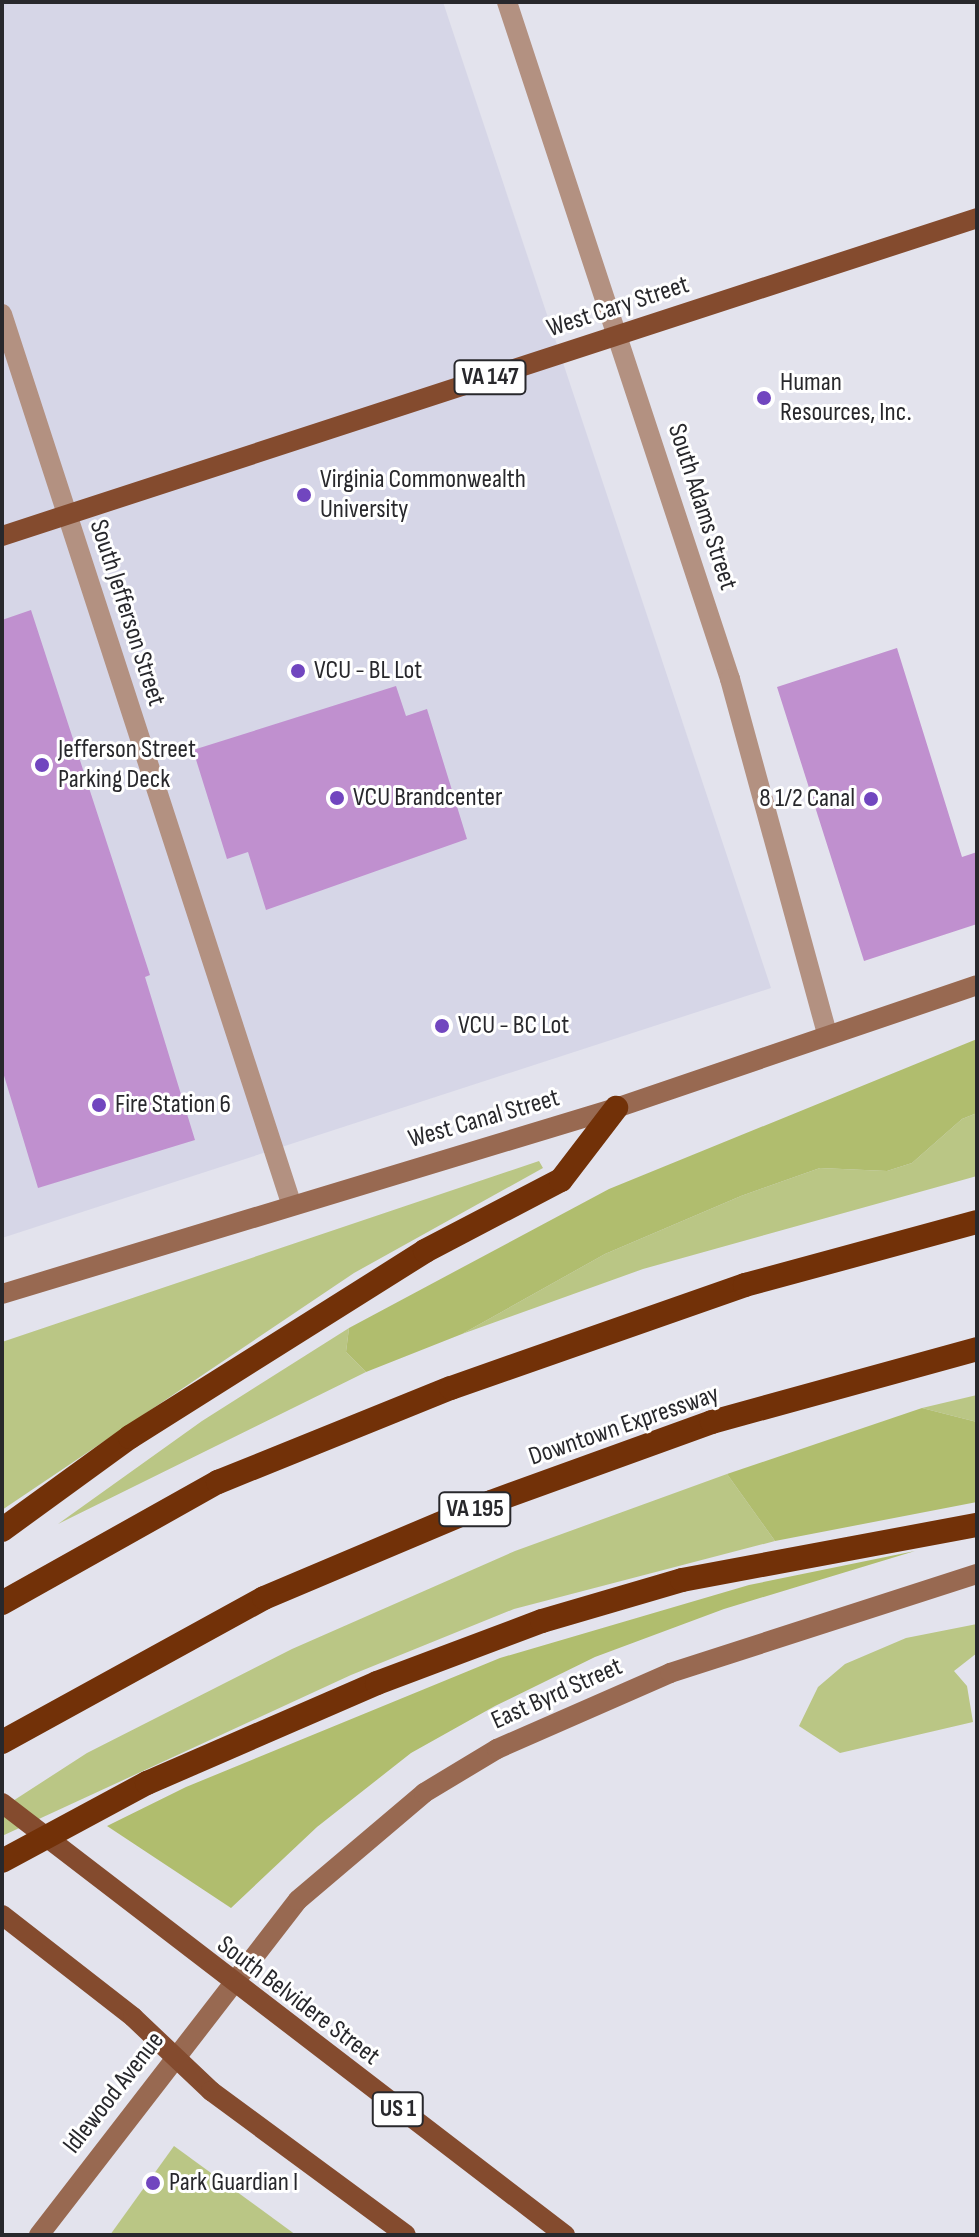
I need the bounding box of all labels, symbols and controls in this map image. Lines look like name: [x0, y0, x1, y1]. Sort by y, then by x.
street label: West Cary Street: [543, 269, 693, 345]
road number: VA 147: [452, 357, 528, 397]
place label: Human Resources, Inc.: [780, 367, 912, 428]
marker: Human Resources, Inc.: [755, 389, 773, 407]
street label: South Adams Street: [660, 420, 744, 594]
place label: Virginia Commonwealth University: [320, 464, 526, 526]
marker: Virginia Commonwealth University: [295, 486, 313, 504]
street label: South Jefferson Street: [82, 516, 172, 710]
place label: VCU - BL Lot: [314, 655, 422, 687]
marker: VCU - BL Lot: [289, 662, 307, 680]
place label: Jefferson Street Parking Deck: [58, 734, 196, 796]
marker: Jefferson Street Parking Deck: [33, 756, 51, 774]
place label: VCU Brandcenter: [353, 782, 502, 814]
place label: 8 1/2 Canal: [759, 783, 855, 815]
marker: VCU Brandcenter: [328, 789, 346, 807]
marker: 8 1/2 Canal: [862, 790, 880, 808]
place label: VCU - BC Lot: [458, 1010, 569, 1042]
marker: VCU - BC Lot: [433, 1017, 451, 1035]
street label: West Canal Street: [405, 1083, 563, 1155]
place label: Fire Station 6: [115, 1089, 231, 1121]
marker: Fire Station 6: [90, 1096, 108, 1114]
street label: Downtown Expressway: [525, 1379, 723, 1473]
road number: VA 195: [437, 1489, 513, 1529]
street label: East Byrd Street: [487, 1651, 627, 1737]
street label: South Belvidere Street: [211, 1930, 385, 2072]
street label: Idlewood Avenue: [57, 2026, 171, 2160]
road number: US 1: [370, 2089, 426, 2129]
place label: Park Guardian I: [169, 2167, 298, 2199]
marker: Park Guardian I: [144, 2174, 162, 2192]

